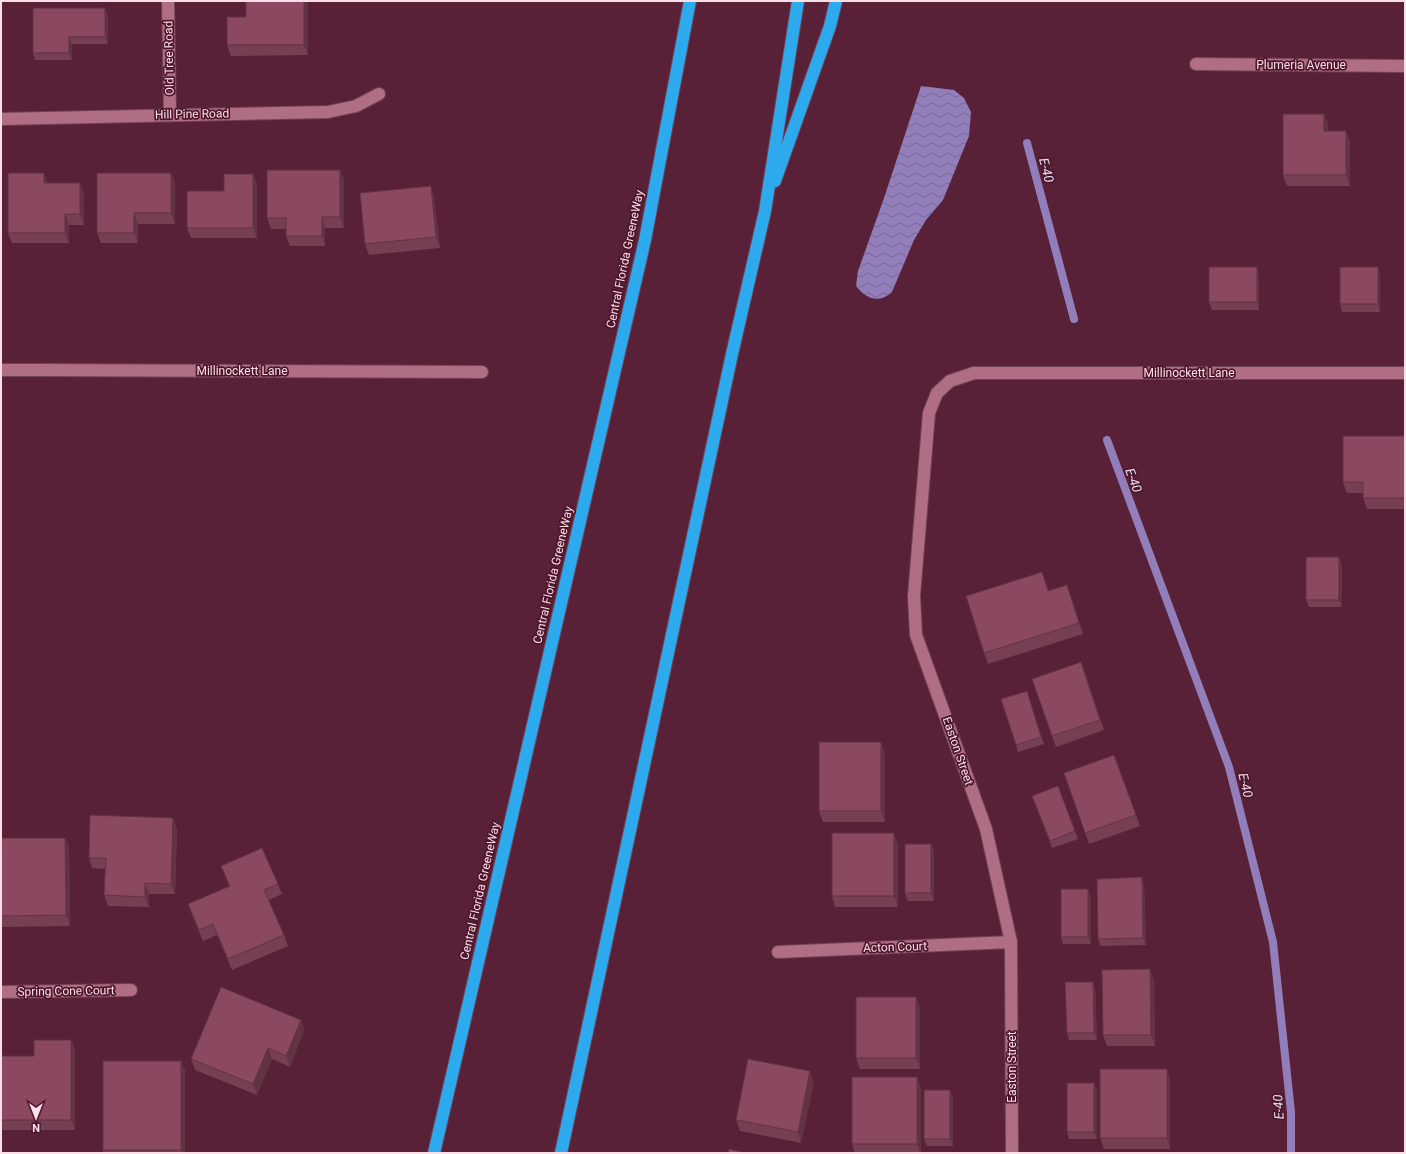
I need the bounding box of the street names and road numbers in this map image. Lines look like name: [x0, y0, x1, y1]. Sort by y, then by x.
street label: Old Tree Road: [161, 21, 177, 95]
street label: Plumeria Avenue: [1256, 58, 1346, 72]
street label: Hill Pine Road: [155, 106, 229, 122]
street label: Central Florida GreeneWay: [603, 188, 647, 329]
street label: Millinockett Lane: [196, 364, 288, 378]
street label: Millinockett Lane: [1143, 366, 1235, 380]
street label: Central Florida GreeneWay: [530, 504, 576, 645]
street label: Easton Street: [940, 715, 976, 787]
street label: Central Florida GreeneWay: [457, 820, 503, 961]
street label: Acton Court: [863, 939, 927, 955]
street label: Spring Cone Court: [17, 983, 115, 999]
street label: Easton Street: [1005, 1031, 1019, 1103]

